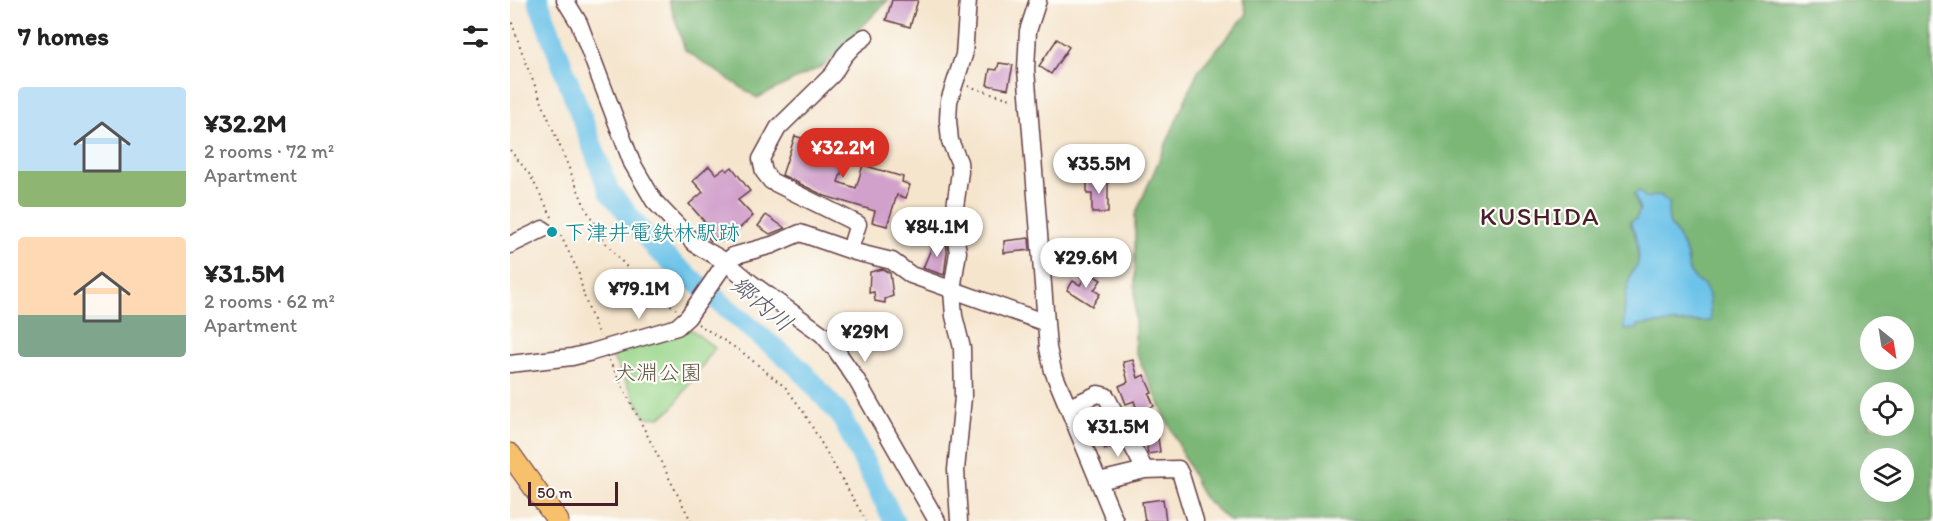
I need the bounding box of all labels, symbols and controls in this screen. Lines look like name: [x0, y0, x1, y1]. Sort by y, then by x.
text: 7 homes: [18, 20, 109, 52]
icon: filters: [459, 20, 492, 53]
text: ¥32.2M: [204, 107, 287, 139]
icon: home: [66, 111, 138, 183]
pin: ¥32.2M: [794, 128, 892, 179]
text: ¥32.2M: [811, 135, 875, 159]
text: 2 rooms · 72 m²: [204, 139, 334, 163]
pin: ¥35.5M: [1050, 144, 1148, 195]
text: ¥35.5M: [1067, 151, 1131, 175]
text: Apartment: [204, 163, 297, 187]
district label: KUSHIDA: [1480, 200, 1600, 232]
pin: ¥84.1M: [888, 207, 986, 258]
text: ¥84.1M: [905, 214, 969, 238]
place label: 下津井電鉄林駅跡: [564, 219, 740, 246]
marker: 下津井電鉄林駅跡: [545, 225, 559, 239]
pin: ¥29.6M: [1037, 238, 1135, 289]
text: ¥29.6M: [1054, 245, 1118, 269]
text: ¥31.5M: [204, 257, 285, 289]
icon: home: [66, 261, 138, 333]
pin: ¥79.1M: [590, 269, 688, 320]
water label: 郷内川: [725, 269, 799, 338]
text: ¥79.1M: [608, 276, 670, 300]
text: 2 rooms · 62 m²: [204, 289, 335, 313]
pin: ¥29M: [829, 312, 901, 363]
text: Apartment: [204, 313, 297, 337]
north arrow: [1860, 316, 1914, 370]
map controls: [1860, 316, 1914, 502]
text: ¥29M: [841, 319, 889, 343]
park label: 犬淵公園: [614, 359, 702, 386]
button: locate: [1860, 382, 1914, 436]
pin: ¥31.5M: [1069, 407, 1167, 458]
text: ¥31.5M: [1087, 414, 1149, 438]
button: layers: [1860, 448, 1914, 502]
scale bar: [528, 479, 618, 506]
text: 50 m: [537, 483, 572, 502]

